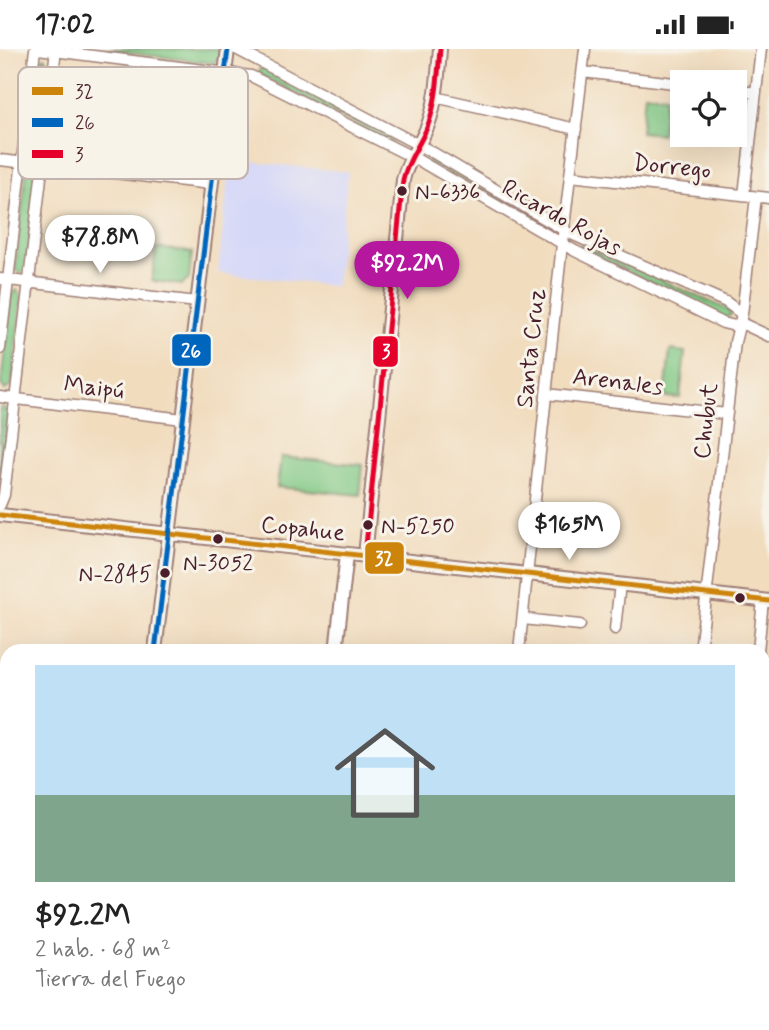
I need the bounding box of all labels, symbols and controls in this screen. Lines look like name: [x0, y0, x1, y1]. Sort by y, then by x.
text: 17:02: [35, 8, 95, 42]
legend: [18, 67, 248, 179]
map controls: [670, 70, 747, 147]
button: locate: [670, 70, 747, 147]
text: 32: [75, 80, 94, 105]
text: 26: [75, 111, 95, 136]
text: 3: [75, 143, 84, 168]
street label: Dorrego: [631, 148, 712, 187]
street label: Ricardo Rojas: [496, 173, 627, 264]
place label: N-6336: [415, 179, 480, 207]
marker: N-6336: [395, 184, 409, 198]
pin: $78.8M: [43, 215, 157, 275]
text: $78.8M: [61, 223, 139, 253]
pin: $92.2M: [350, 241, 464, 301]
text: $92.2M: [370, 249, 444, 279]
street label: Santa Cruz: [510, 287, 553, 409]
line badge: 26: [171, 333, 212, 367]
line badge: 3: [372, 335, 399, 368]
text: 26: [181, 339, 201, 364]
text: 3: [382, 340, 391, 365]
street label: Arenales: [571, 362, 665, 403]
street label: Maipú: [62, 369, 126, 408]
street label: Chubut: [687, 382, 726, 461]
pin: $165M: [520, 503, 618, 562]
street label: Copahue: [259, 510, 347, 549]
text: $165M: [534, 510, 604, 540]
place label: N-5250: [381, 513, 455, 541]
marker: N-5250: [361, 518, 375, 532]
marker: N-3052: [211, 532, 225, 546]
line badge: 32: [364, 541, 405, 575]
text: 32: [375, 547, 393, 572]
place label: N-3052: [183, 550, 253, 578]
place label: N-2845: [78, 561, 152, 589]
marker: N-2845: [158, 566, 172, 580]
unlabelled marker: [733, 591, 747, 605]
icon: home: [322, 710, 448, 836]
text: $92.2M: [35, 896, 131, 935]
text: 2 hab. · 68 m²: [35, 935, 171, 965]
text: Tierra del Fuego: [35, 965, 186, 995]

